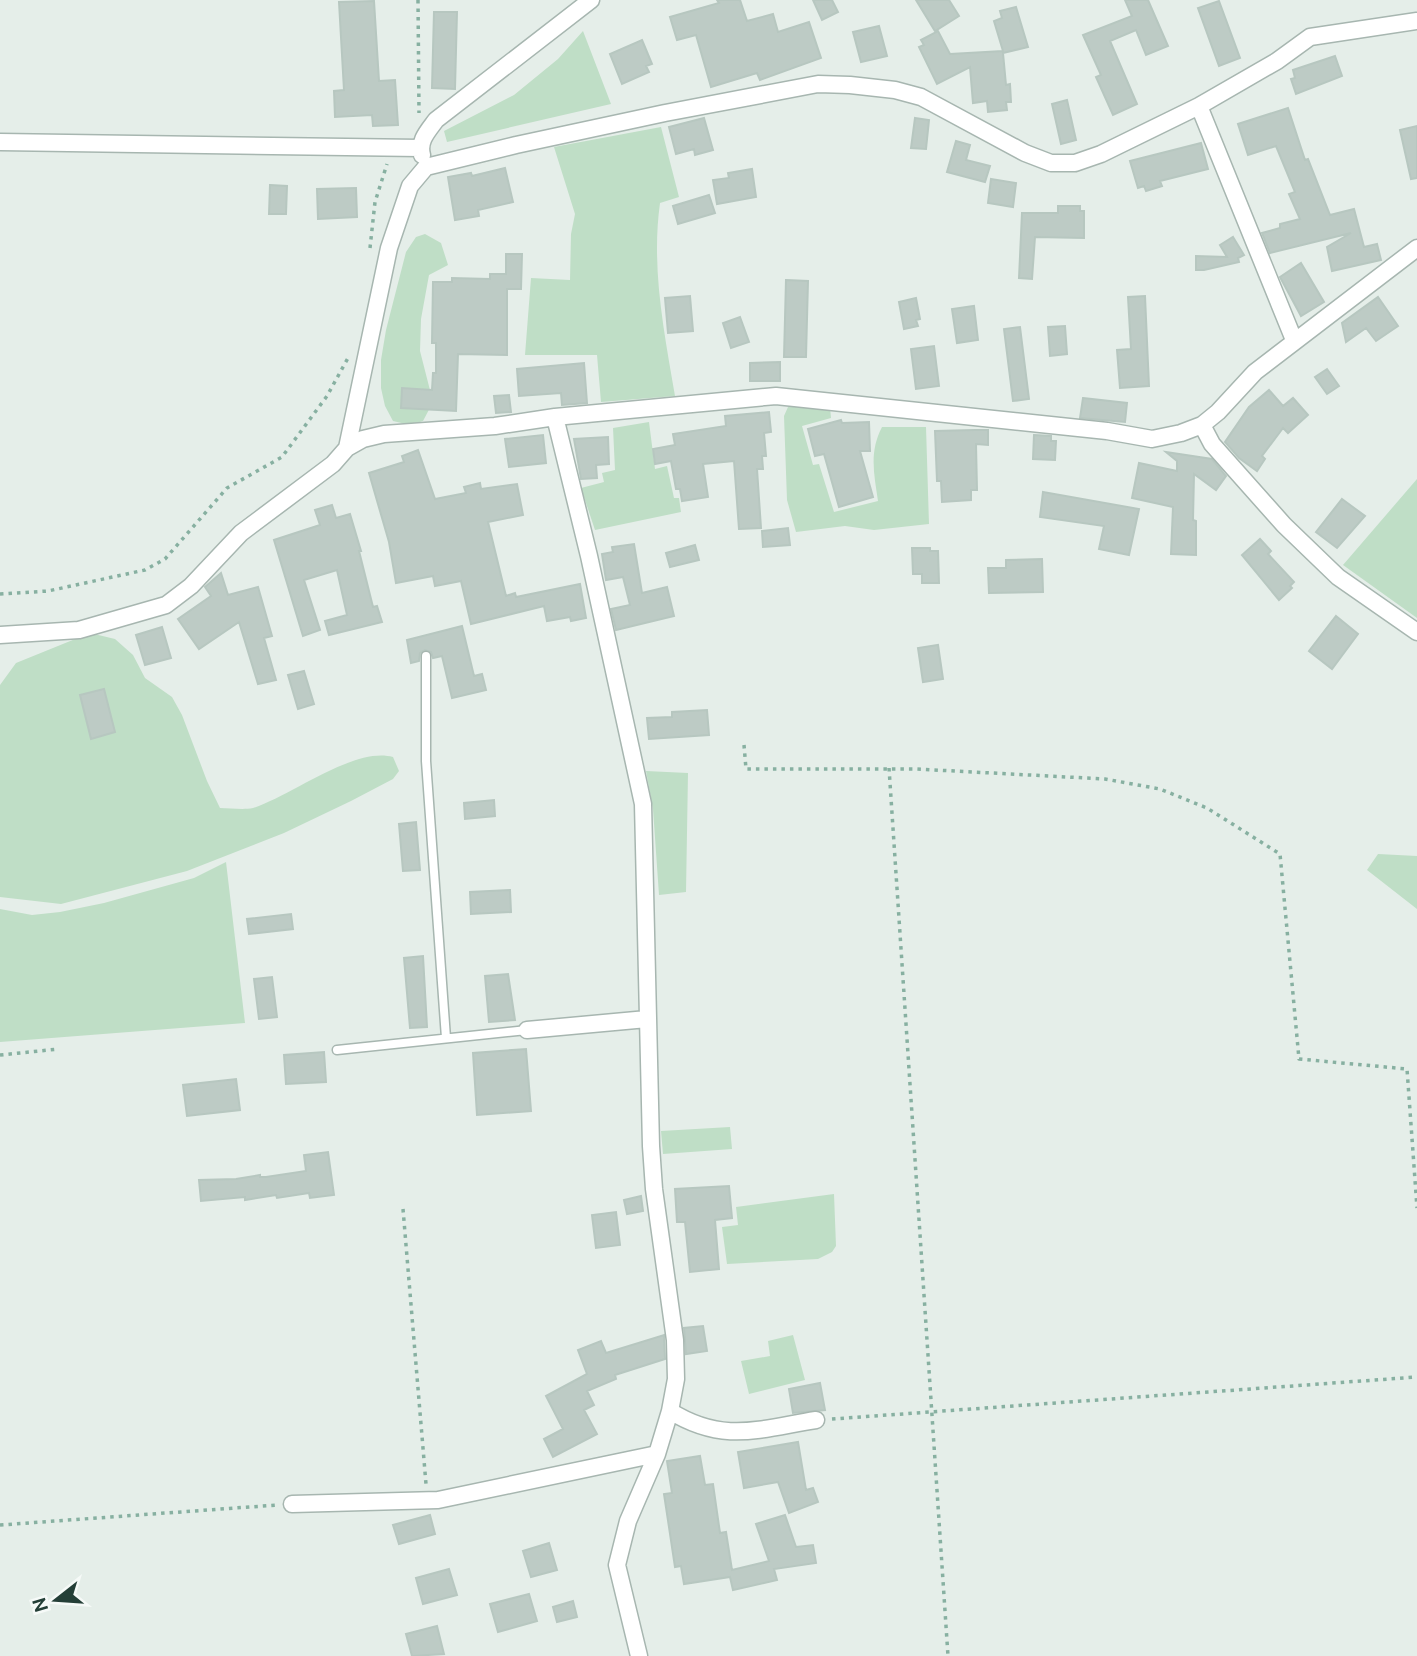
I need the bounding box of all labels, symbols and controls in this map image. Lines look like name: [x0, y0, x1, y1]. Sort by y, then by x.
north arrow: [21, 1565, 91, 1635]
text: N: [27, 1595, 52, 1615]

